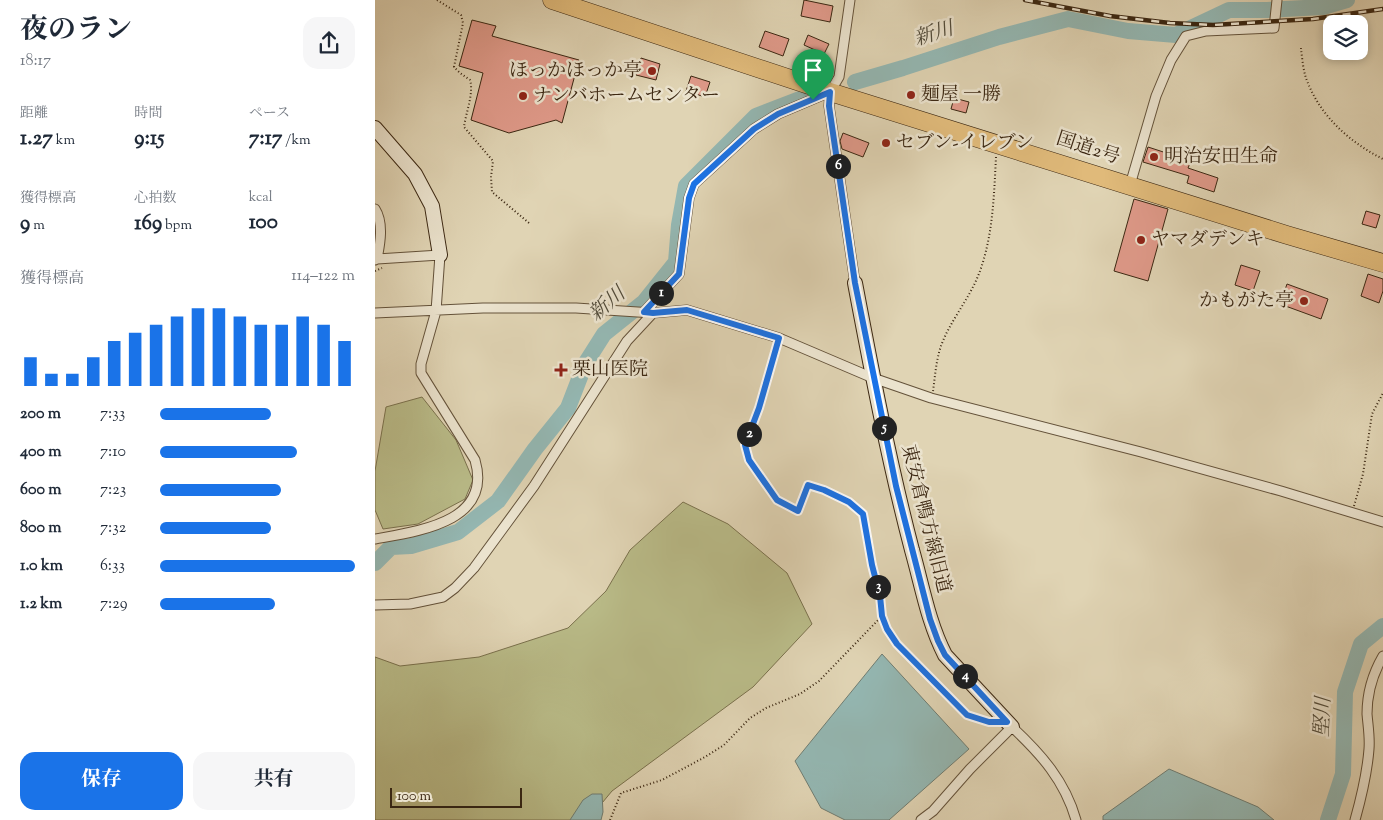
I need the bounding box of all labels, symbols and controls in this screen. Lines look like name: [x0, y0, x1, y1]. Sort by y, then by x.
text: 夜のラン: [20, 11, 132, 51]
water label: 新川: [911, 15, 959, 55]
map controls: [1323, 15, 1368, 60]
button: layers: [1323, 15, 1368, 60]
button: share: [303, 17, 355, 69]
pin: [792, 49, 834, 100]
text: 18:17: [20, 50, 51, 73]
icon: arrive: [799, 56, 827, 84]
place label: ほっかほっか亭: [509, 58, 642, 85]
marker: ほっかほっか亭: [646, 65, 658, 77]
place label: 麺屋 一勝: [921, 82, 1001, 109]
place label: ナンバホームセンター: [533, 83, 720, 110]
marker: 麺屋 一勝: [905, 89, 917, 101]
marker: ナンバホームセンター: [517, 90, 529, 102]
text: 距離: [20, 104, 48, 124]
text: 時間: [134, 104, 162, 124]
text: ペース: [249, 104, 290, 124]
text: 1.27: [20, 124, 53, 154]
text: 9:15: [134, 124, 164, 154]
text: 7:17: [249, 124, 282, 154]
street label: 国道2号: [1052, 126, 1124, 172]
place label: セブン-イレブン: [896, 130, 1034, 157]
text: km: [53, 131, 75, 151]
text: /km: [282, 131, 311, 151]
marker: セブン-イレブン: [880, 137, 892, 149]
place label: 明治安田生命: [1164, 144, 1278, 171]
marker: 明治安田生命: [1148, 151, 1160, 163]
pin: 6: [825, 154, 851, 178]
text: 6: [835, 156, 842, 176]
text: kcal: [249, 188, 273, 208]
text: 獲得標高: [20, 189, 76, 209]
text: 心拍数: [134, 189, 176, 209]
text: 100: [249, 208, 278, 238]
text: 9: [20, 209, 30, 239]
text: 169: [134, 209, 162, 239]
text: m: [30, 216, 45, 236]
text: bpm: [162, 216, 192, 236]
place label: ヤマダデンキ: [1151, 227, 1265, 254]
marker: ヤマダデンキ: [1135, 234, 1147, 246]
text: 114–122 m: [291, 265, 355, 288]
text: 獲得標高: [20, 268, 84, 291]
water label: 新川: [583, 280, 634, 329]
pin: 1: [649, 280, 673, 306]
text: 1: [659, 283, 664, 303]
place label: かもがた亭: [1199, 288, 1294, 315]
marker: かもがた亭: [1298, 295, 1310, 307]
place label: 栗山医院: [572, 357, 648, 384]
marker: 栗山医院: [554, 363, 568, 377]
text: 200 m: [20, 403, 61, 426]
text: 7:33: [100, 403, 125, 426]
pin: 5: [871, 416, 897, 440]
text: 5: [882, 418, 887, 438]
pin: 2: [737, 422, 761, 446]
text: 2: [746, 424, 753, 444]
text: 400 m: [20, 441, 62, 464]
text: 7:10: [100, 441, 126, 464]
street label: 東安倉鴨方線旧道: [894, 442, 956, 596]
text: 600 m: [20, 479, 62, 502]
text: 7:23: [100, 479, 126, 502]
text: 800 m: [20, 517, 62, 540]
text: 7:32: [100, 517, 126, 540]
text: 1.0 km: [20, 555, 63, 578]
text: 6:33: [100, 555, 125, 578]
pin: 3: [865, 574, 891, 600]
text: 3: [876, 577, 881, 597]
text: 1.2 km: [20, 593, 62, 616]
text: 7:29: [100, 593, 127, 616]
pin: 4: [953, 664, 977, 688]
text: 4: [962, 666, 969, 686]
water label: 堅川: [1308, 694, 1340, 738]
button: 保存: [20, 752, 183, 810]
button: 共有: [193, 752, 355, 810]
scale bar: [390, 785, 523, 808]
text: 100 m: [397, 787, 431, 807]

